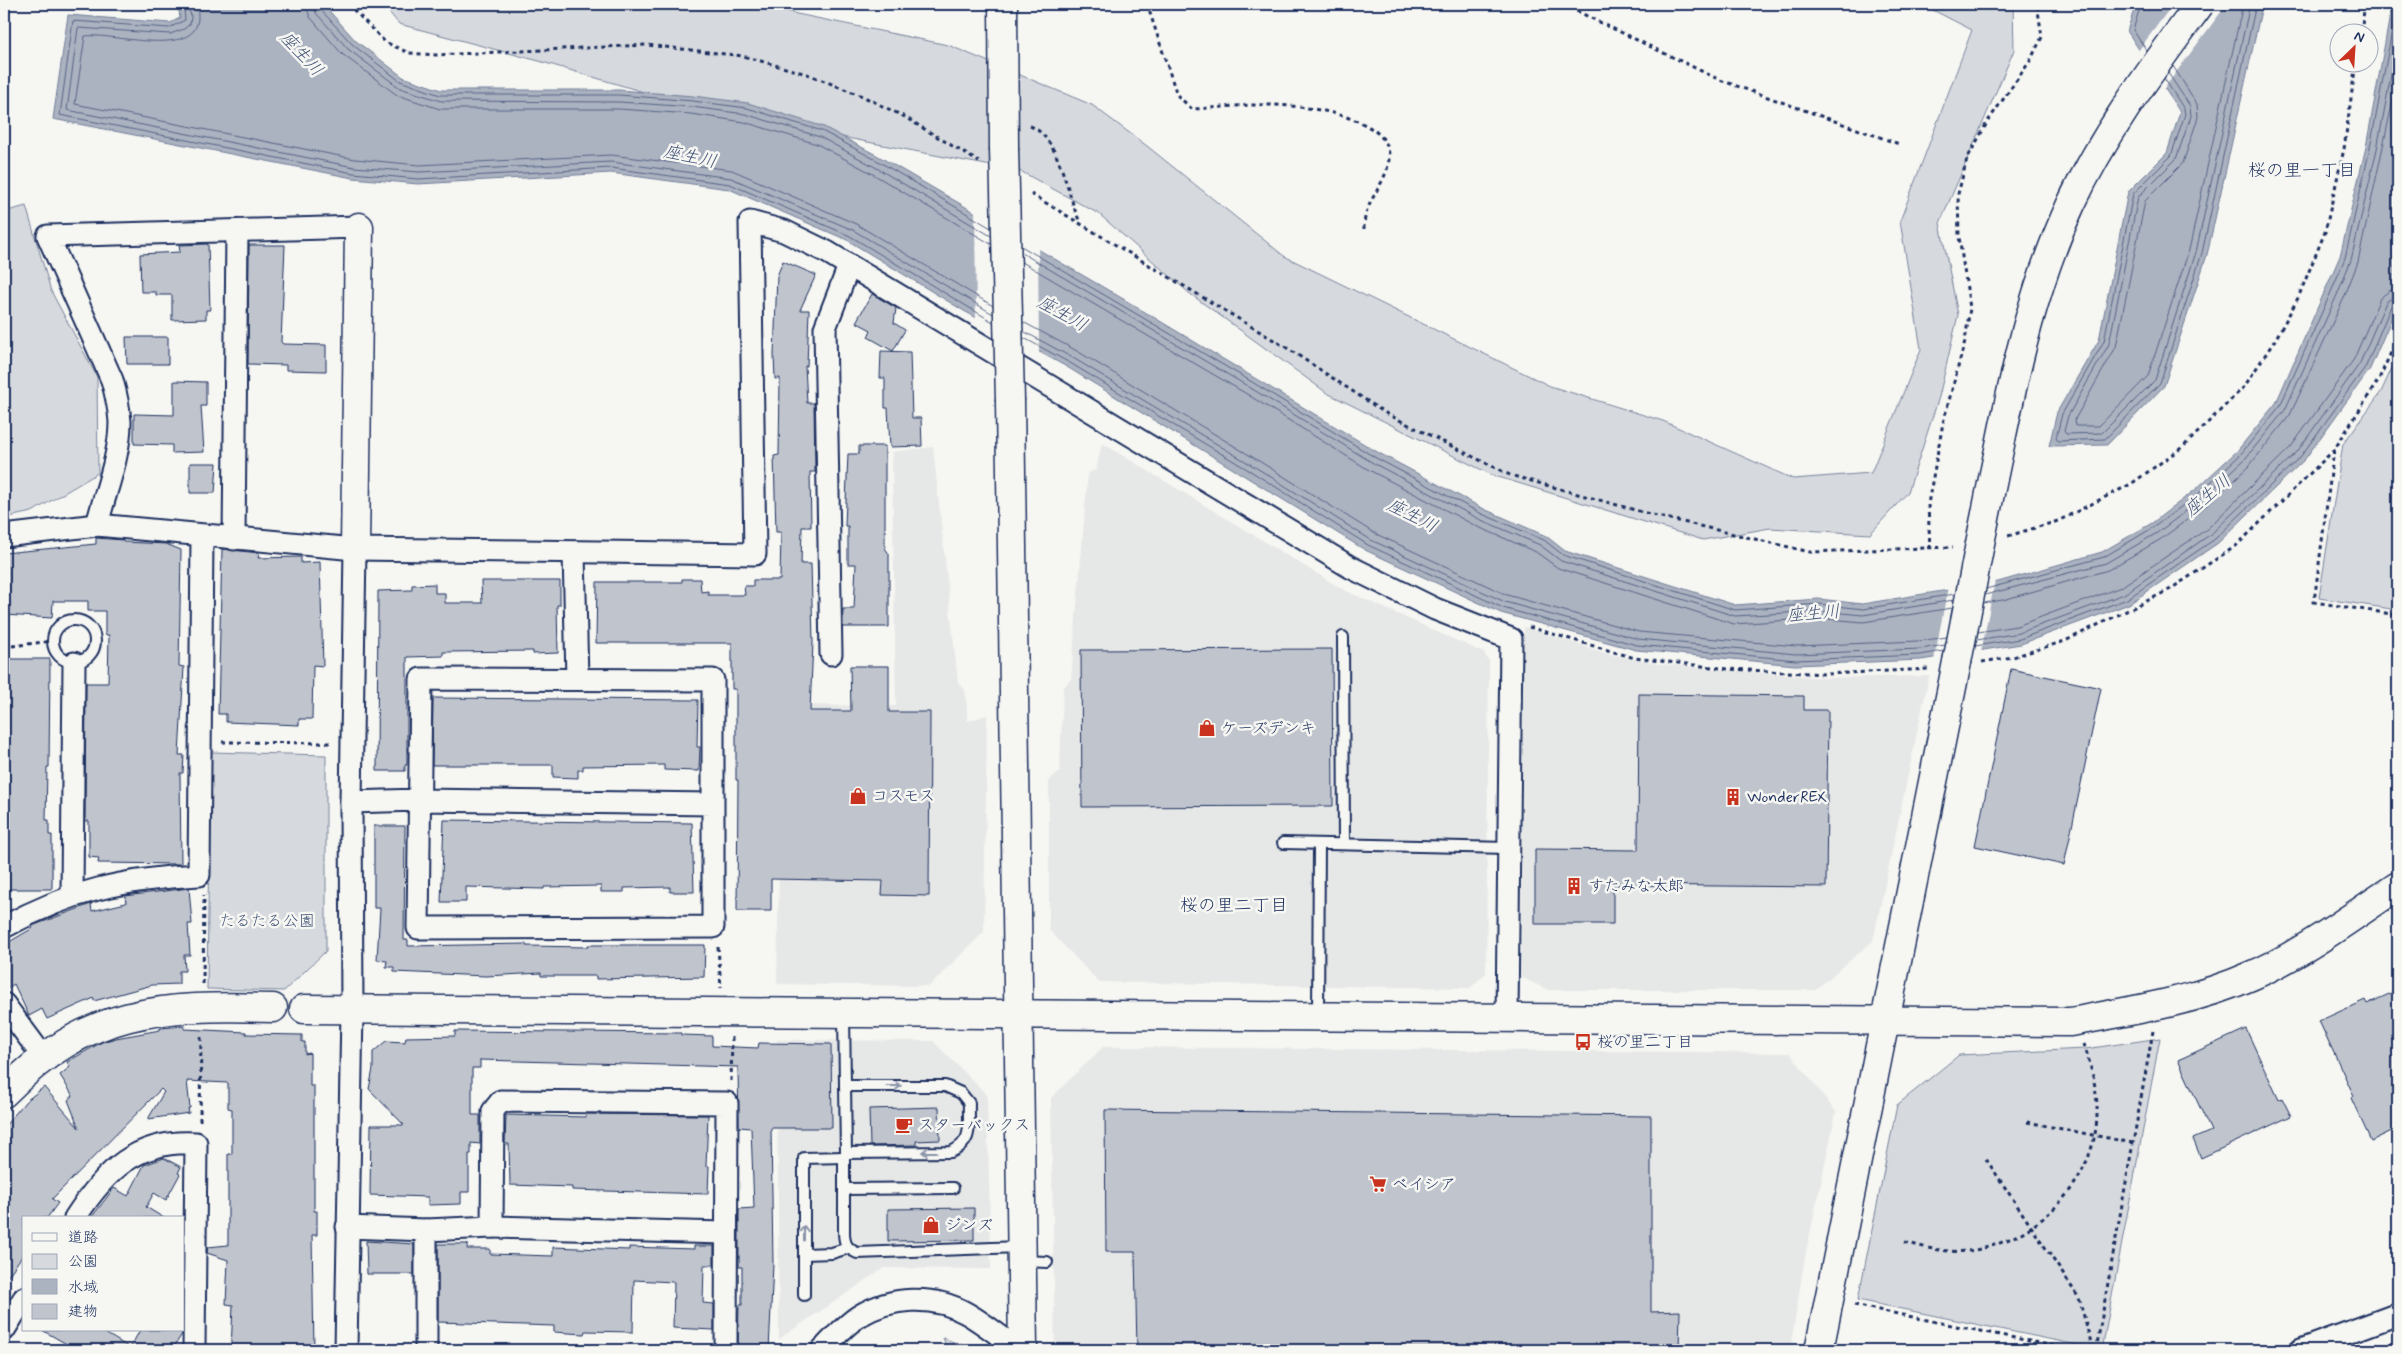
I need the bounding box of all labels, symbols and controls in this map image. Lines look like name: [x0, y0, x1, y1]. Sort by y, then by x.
north arrow: [2330, 22, 2380, 72]
water label: 座生川: [274, 26, 328, 82]
text: N: [2351, 27, 2367, 47]
water label: 座生川: [661, 140, 719, 174]
district label: 桜の里一丁目: [2248, 159, 2356, 183]
water label: 座生川: [1033, 290, 1091, 338]
water label: 座生川: [2180, 469, 2236, 523]
water label: 座生川: [1382, 493, 1442, 539]
water label: 座生川: [1785, 600, 1841, 628]
shop icon: ケーズデンキ: [1197, 718, 1217, 738]
place label: ケーズデンキ: [1221, 718, 1316, 739]
shop icon: コスモス: [848, 786, 868, 806]
place label: コスモス: [872, 786, 935, 807]
building icon: WonderREX: [1723, 787, 1743, 807]
place label: WonderREX: [1747, 787, 1827, 808]
building icon: すたみな太郎: [1564, 876, 1584, 896]
place label: すたみな太郎: [1588, 876, 1684, 897]
district label: 桜の里二丁目: [1180, 894, 1288, 918]
park label: たるたる公園: [219, 911, 315, 932]
bus stop icon: 桜の里二丁目: [1573, 1032, 1593, 1052]
place label: 桜の里二丁目: [1597, 1032, 1693, 1053]
one-way arrow: [885, 1081, 901, 1091]
cafe icon: スターバックス: [894, 1115, 914, 1135]
place label: スターバックス: [918, 1115, 1030, 1136]
one-way arrow: [921, 1147, 937, 1157]
supermarket icon: ベイシア: [1368, 1174, 1388, 1194]
place label: ベイシア: [1392, 1174, 1456, 1195]
shop icon: ジンズ: [921, 1215, 941, 1235]
place label: ジンズ: [945, 1215, 993, 1236]
legend: [22, 1216, 185, 1332]
one-way arrow: [799, 1225, 809, 1242]
text: 道路: [68, 1228, 98, 1248]
text: 公園: [68, 1252, 98, 1272]
text: 水域: [68, 1278, 98, 1298]
text: 建物: [68, 1302, 98, 1322]

